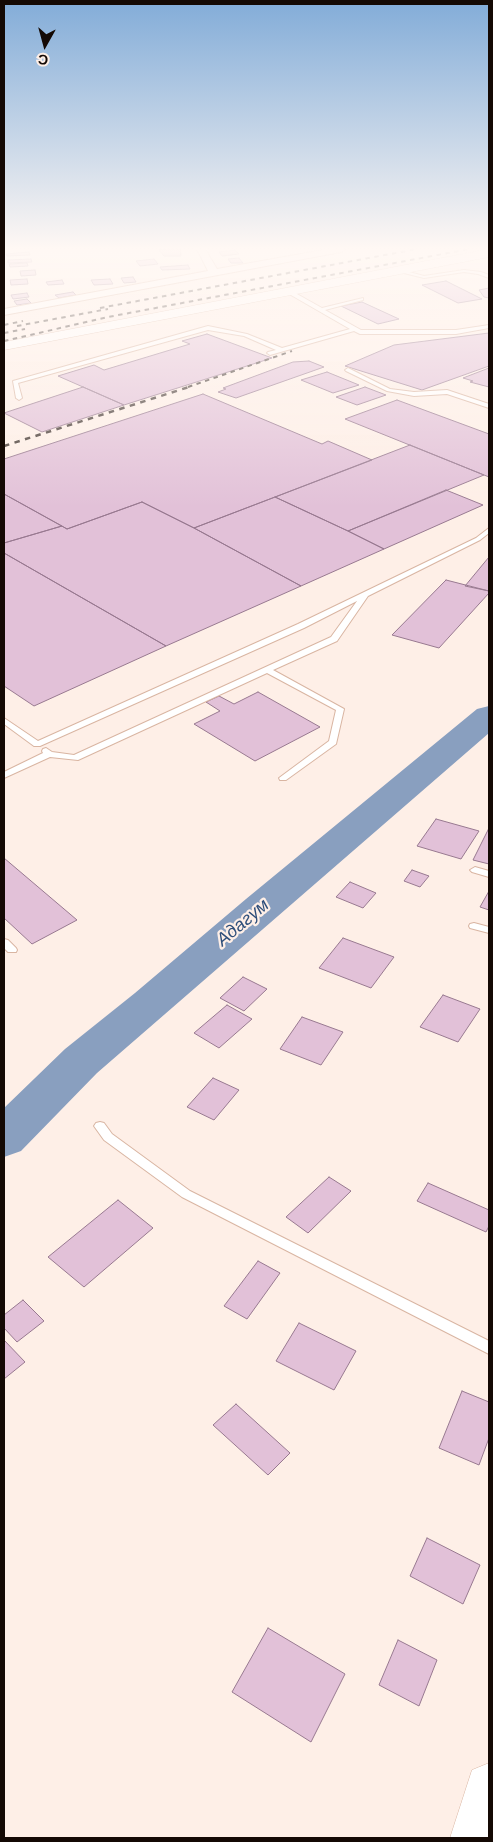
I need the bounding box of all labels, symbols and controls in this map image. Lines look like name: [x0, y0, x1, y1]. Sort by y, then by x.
north arrow: [20, 20, 70, 70]
text: С: [37, 51, 49, 68]
water label: Адагум: [212, 895, 274, 951]

